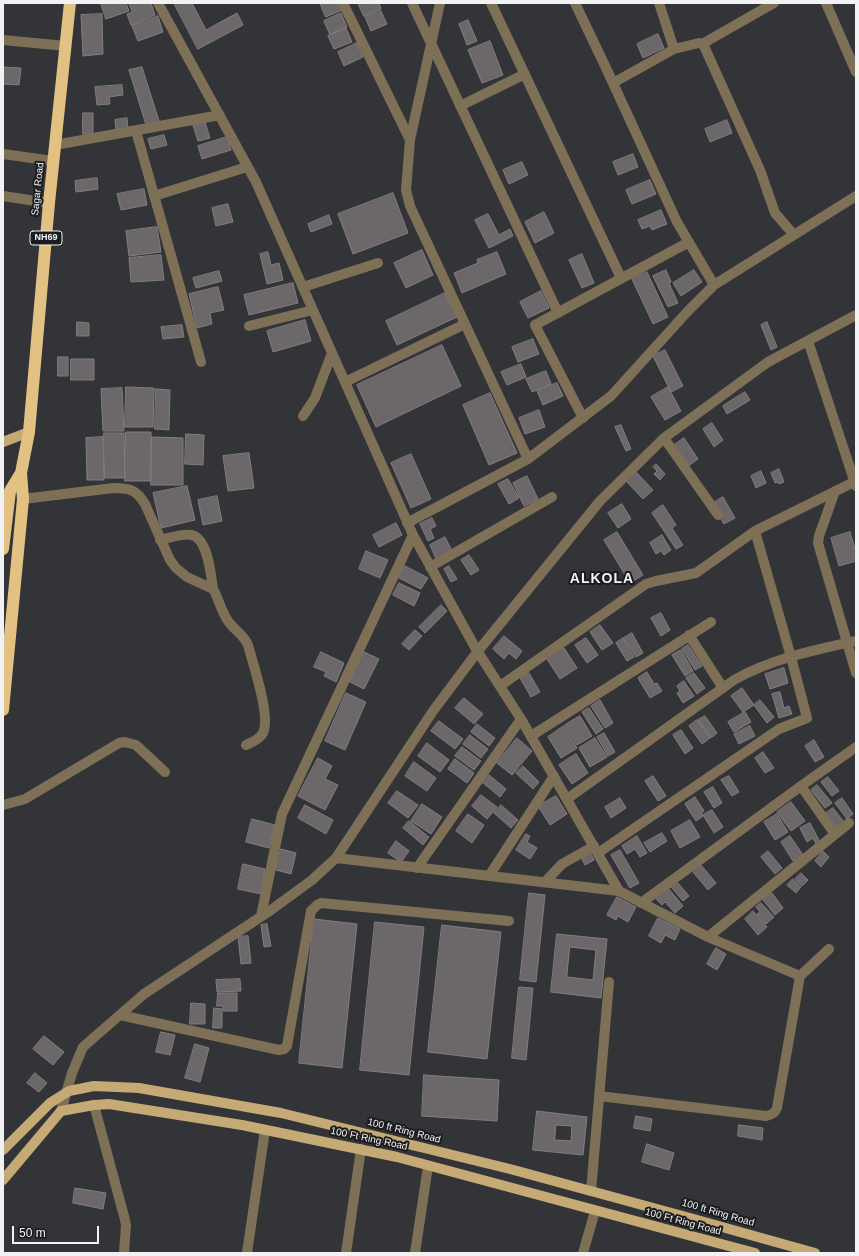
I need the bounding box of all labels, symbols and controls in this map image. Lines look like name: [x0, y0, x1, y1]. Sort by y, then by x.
street label: Sagar Road: [29, 162, 47, 216]
road number: NH69: [30, 231, 62, 245]
district label: ALKOLA: [570, 571, 634, 587]
street label: 100 ft Ring Road: [366, 1116, 442, 1146]
street label: 100 Ft Ring Road: [329, 1125, 409, 1153]
street label: 100 ft Ring Road: [680, 1197, 756, 1229]
street label: 100 Ft Ring Road: [644, 1206, 722, 1238]
scale bar: [14, 1218, 101, 1244]
text: 50 m: [19, 1226, 46, 1240]

